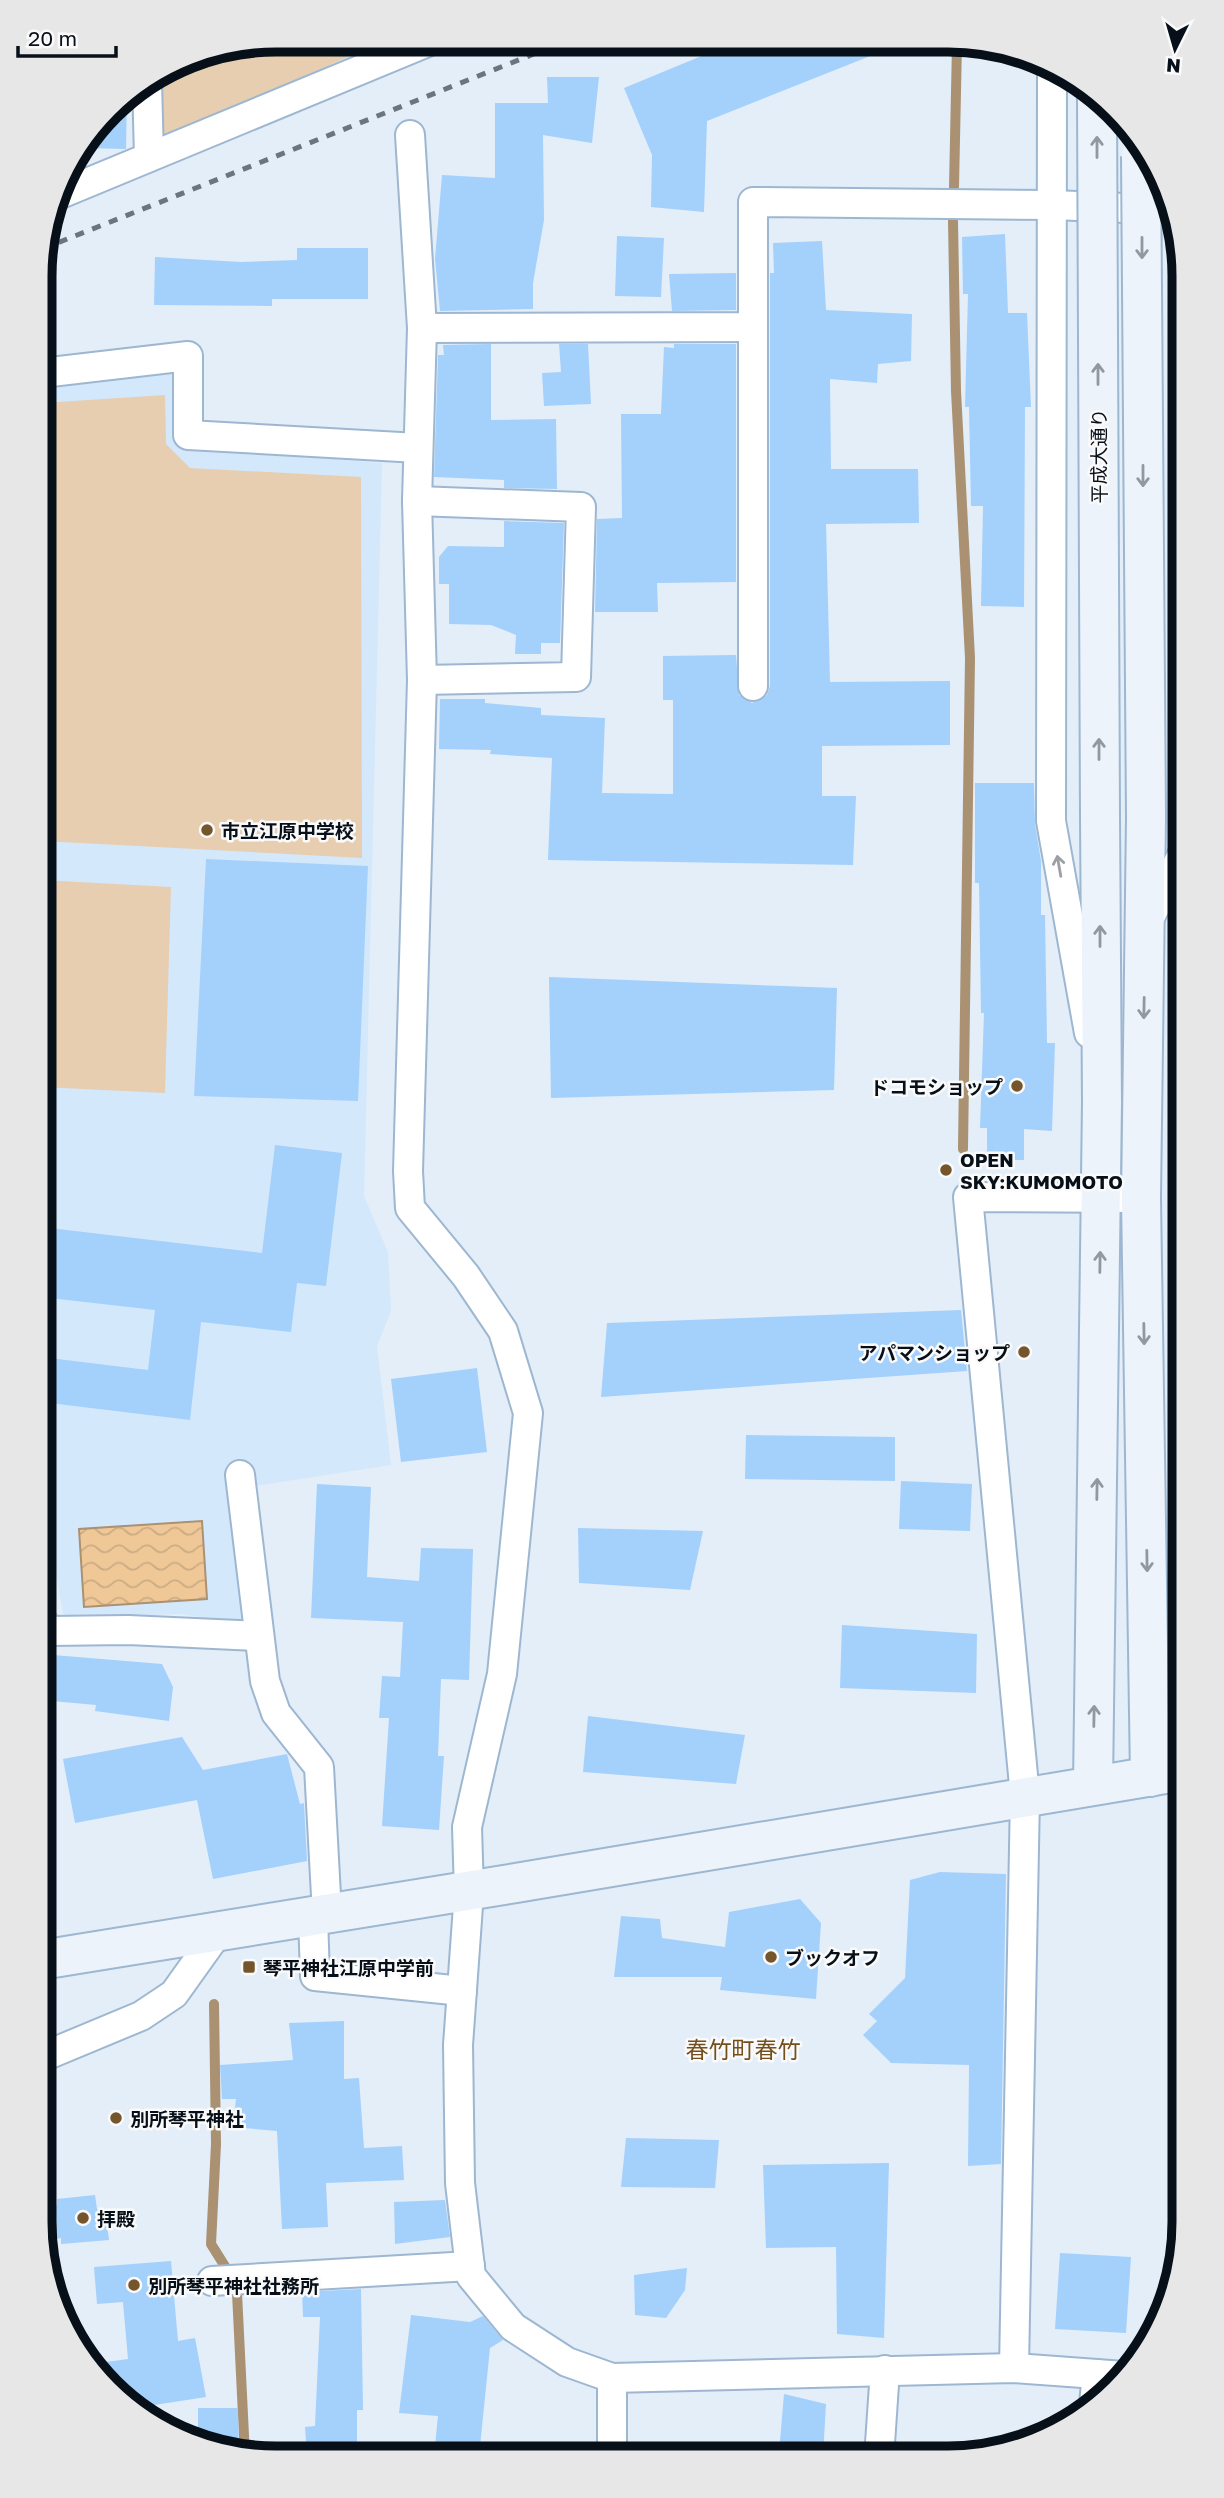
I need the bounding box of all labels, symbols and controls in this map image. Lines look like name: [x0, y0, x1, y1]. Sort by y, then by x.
scale bar: [18, 14, 116, 58]
north arrow: [1140, 14, 1210, 84]
text: 20 m: [28, 25, 77, 51]
text: N: [1165, 54, 1182, 79]
one-way arrow: [1090, 135, 1104, 158]
one-way arrow: [1135, 237, 1149, 260]
one-way arrow: [1091, 363, 1105, 386]
street label: 平成大通り: [1087, 408, 1110, 504]
one-way arrow: [1137, 464, 1150, 487]
one-way arrow: [1092, 737, 1106, 760]
place label: 市立江原中学校: [221, 819, 354, 842]
marker: 市立江原中学校: [199, 822, 215, 838]
one-way arrow: [1052, 855, 1065, 878]
one-way arrow: [1094, 925, 1107, 948]
one-way arrow: [1138, 997, 1151, 1020]
place label: ドコモショップ: [870, 1075, 1003, 1098]
marker: ドコモショップ: [1009, 1078, 1025, 1094]
place label: OPEN SKY:KUMOMOTO: [960, 1148, 1123, 1193]
marker: OPEN SKY:KUMOMOTO: [938, 1162, 954, 1178]
one-way arrow: [1093, 1250, 1107, 1273]
one-way arrow: [1137, 1322, 1150, 1345]
place label: アパマンショップ: [858, 1341, 1010, 1364]
marker: アパマンショップ: [1016, 1344, 1032, 1360]
one-way arrow: [1090, 1478, 1104, 1501]
one-way arrow: [1140, 1549, 1154, 1572]
one-way arrow: [1087, 1705, 1101, 1728]
place label: ブックオフ: [785, 1946, 880, 1969]
marker: ブックオフ: [763, 1949, 779, 1965]
place label: 琴平神社江原中学前: [263, 1956, 434, 1979]
marker: 琴平神社江原中学前: [241, 1959, 257, 1975]
district label: 春竹町春竹: [686, 2035, 801, 2063]
place label: 別所琴平神社: [130, 2107, 244, 2130]
marker: 別所琴平神社: [108, 2110, 124, 2126]
place label: 拝殿: [97, 2207, 135, 2230]
marker: 拝殿: [75, 2210, 91, 2226]
place label: 別所琴平神社社務所: [148, 2274, 319, 2297]
marker: 別所琴平神社社務所: [126, 2277, 142, 2293]

